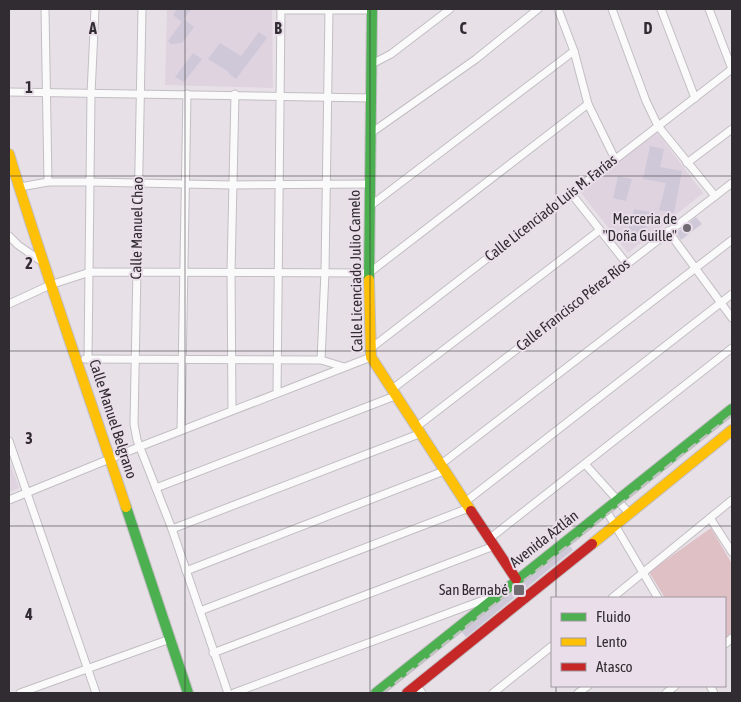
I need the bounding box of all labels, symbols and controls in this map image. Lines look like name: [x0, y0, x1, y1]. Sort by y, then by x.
text: A: [88, 19, 97, 37]
text: B: [274, 19, 282, 37]
text: C: [459, 19, 467, 37]
text: D: [644, 19, 653, 37]
text: 1: [25, 78, 33, 96]
street label: Calle Licenciado Luis M. Farías: [481, 151, 620, 264]
street label: Calle Manuel Chao: [127, 176, 146, 280]
street label: Calle Licenciado Julio Camelo: [346, 190, 365, 352]
place label: Merceria de "Doña Guille": [603, 210, 677, 244]
marker: Merceria de "Doña Guille": [681, 222, 693, 234]
text: 2: [25, 254, 33, 272]
street label: Calle Francisco Pérez Ríos: [513, 255, 633, 354]
street label: Calle Manuel Belgrano: [86, 357, 141, 481]
text: 3: [25, 429, 33, 447]
street label: Avenida Aztlán: [506, 507, 581, 571]
place label: San Bernabé: [439, 581, 508, 598]
marker: San Bernabé: [512, 583, 526, 597]
legend: [551, 597, 726, 687]
text: 4: [24, 605, 33, 623]
text: Fluido: [596, 608, 631, 625]
text: Lento: [596, 633, 627, 650]
text: Atasco: [596, 658, 633, 675]

